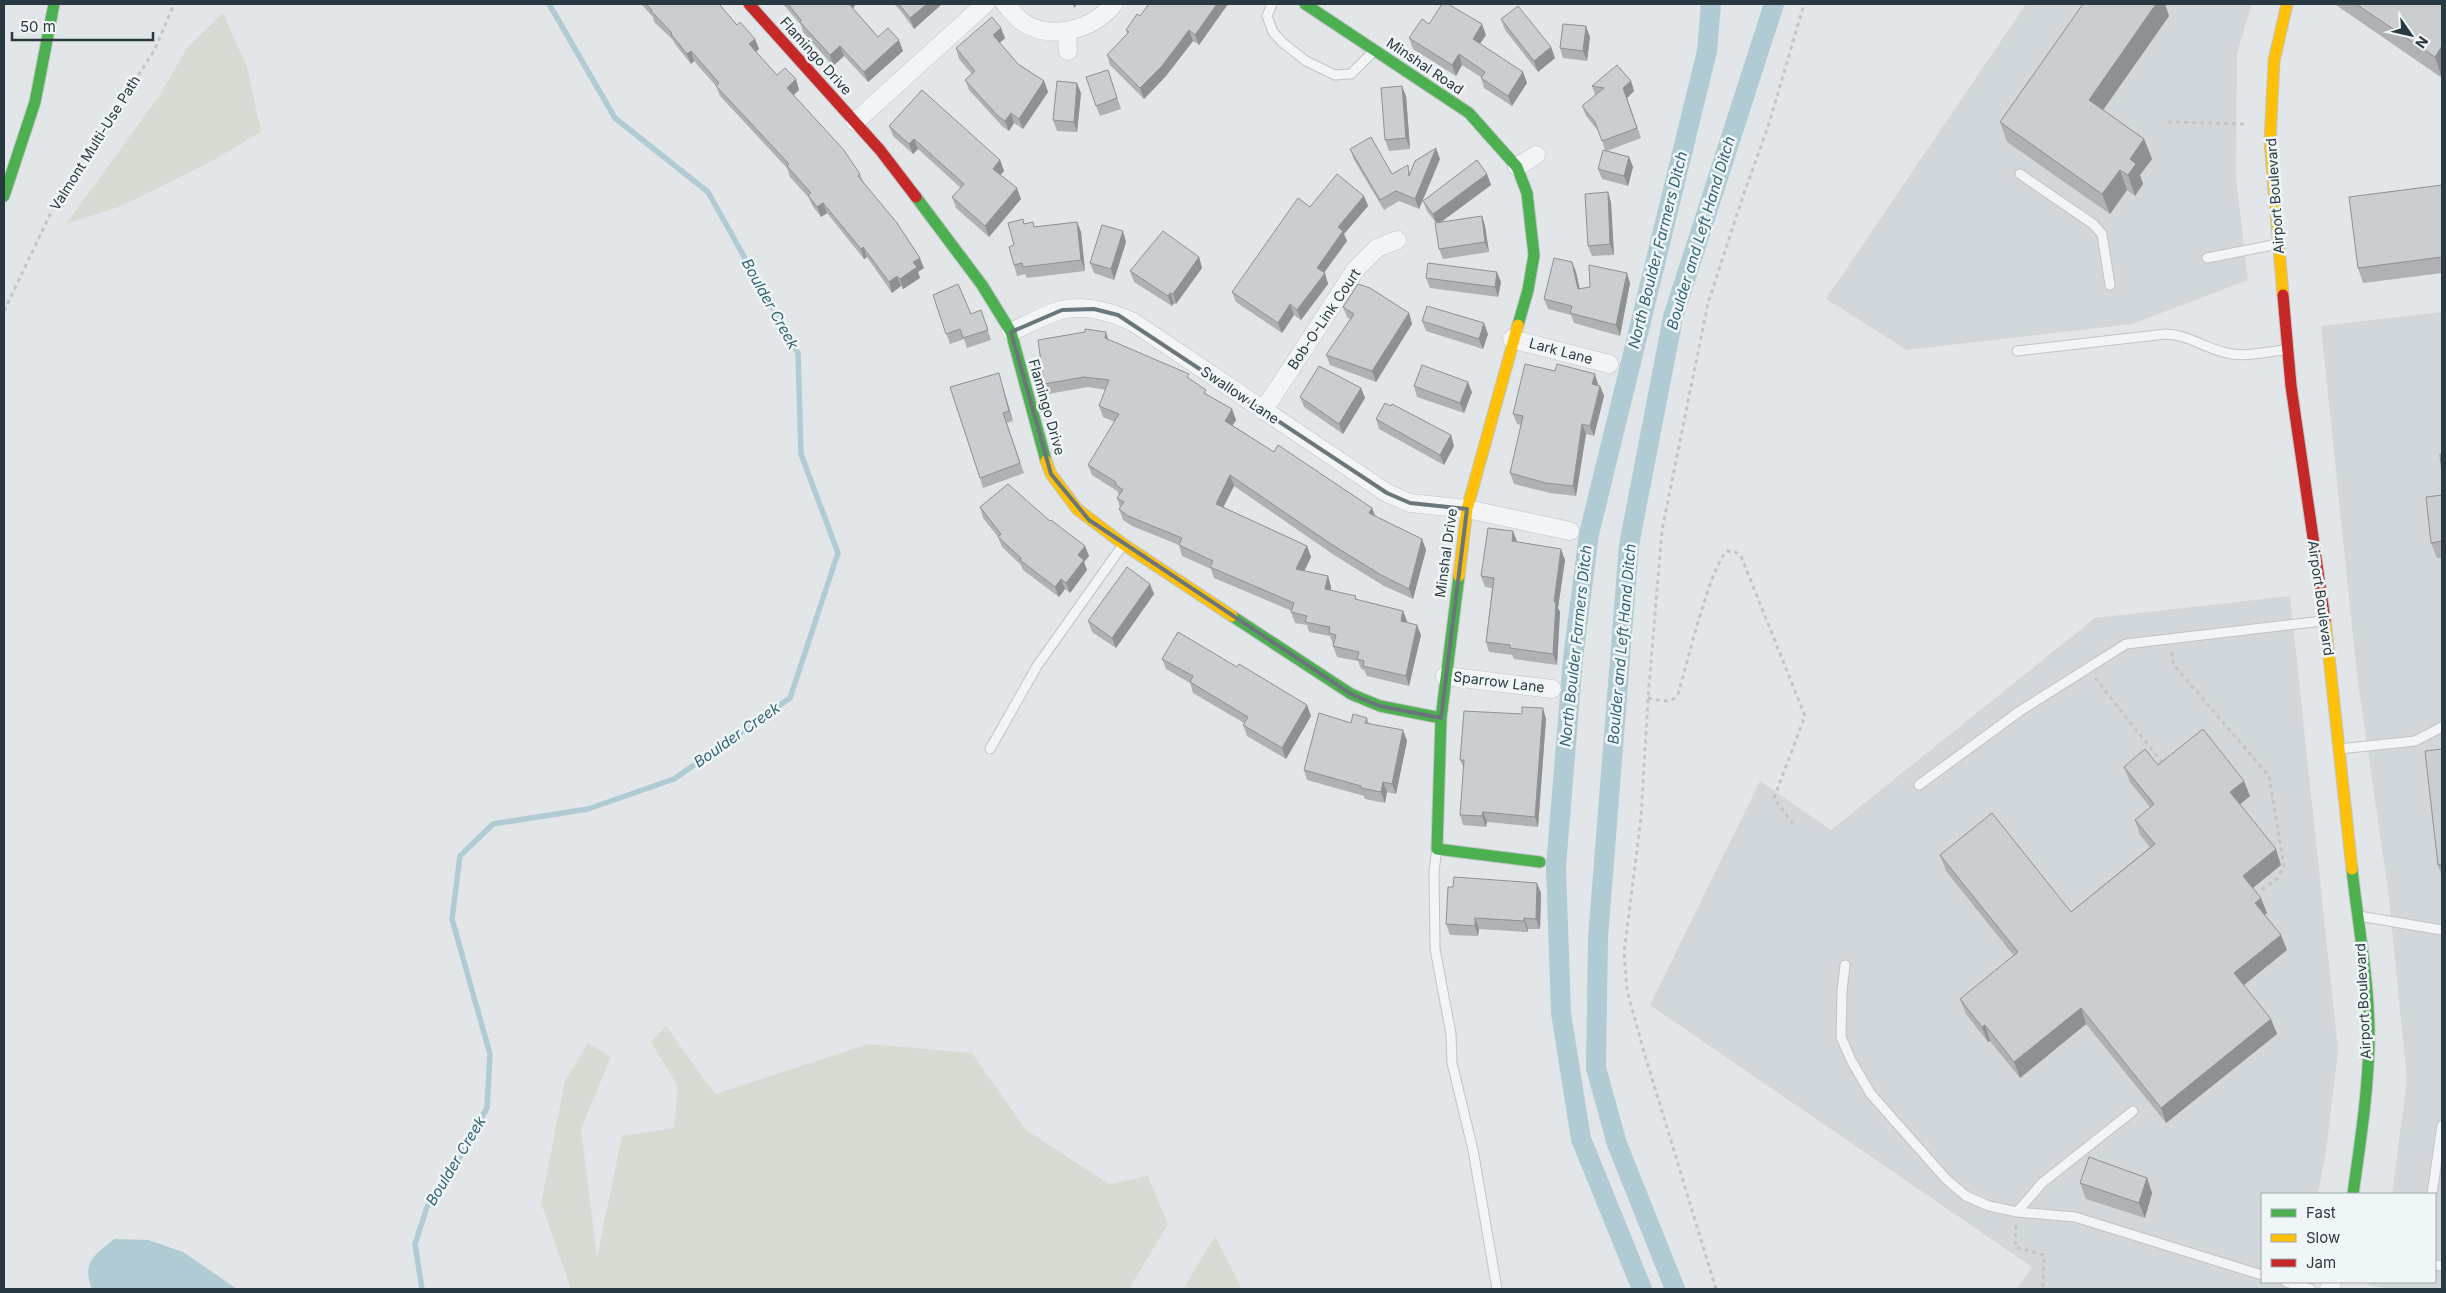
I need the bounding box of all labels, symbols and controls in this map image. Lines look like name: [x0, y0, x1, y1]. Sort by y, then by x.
scale bar: [12, 10, 154, 42]
north arrow: [2386, 10, 2436, 60]
street label: Flamingo Drive: [777, 13, 856, 98]
text: 50 m: [20, 17, 56, 36]
text: N: [2412, 33, 2432, 52]
street label: Minshal Road: [1384, 34, 1467, 97]
street label: Valmont Multi-Use Path: [46, 72, 143, 213]
water label: Boulder and Left Hand Ditch: [1662, 134, 1739, 332]
street label: Airport Boulevard: [2262, 138, 2287, 254]
water label: North Boulder Farmers Ditch: [1624, 149, 1691, 351]
water label: Boulder Creek: [738, 255, 804, 353]
street label: Bob-O-Link Court: [1284, 265, 1364, 372]
street label: Lark Lane: [1527, 334, 1595, 367]
street label: Flamingo Drive: [1026, 357, 1069, 457]
street label: Swallow Lane: [1198, 362, 1283, 427]
street label: Minshal Drive: [1431, 507, 1460, 599]
street label: Airport Boulevard: [2305, 539, 2338, 657]
water label: Boulder and Left Hand Ditch: [1603, 543, 1640, 745]
water label: North Boulder Farmers Ditch: [1555, 544, 1596, 748]
street label: Sparrow Lane: [1452, 667, 1546, 696]
water label: Boulder Creek: [690, 697, 784, 771]
street label: Airport Boulevard: [2351, 943, 2374, 1059]
water label: Boulder Creek: [421, 1112, 490, 1209]
legend: [2261, 1193, 2436, 1283]
text: Fast: [2306, 1203, 2336, 1222]
text: Slow: [2306, 1228, 2340, 1247]
text: Jam: [2306, 1253, 2336, 1272]

